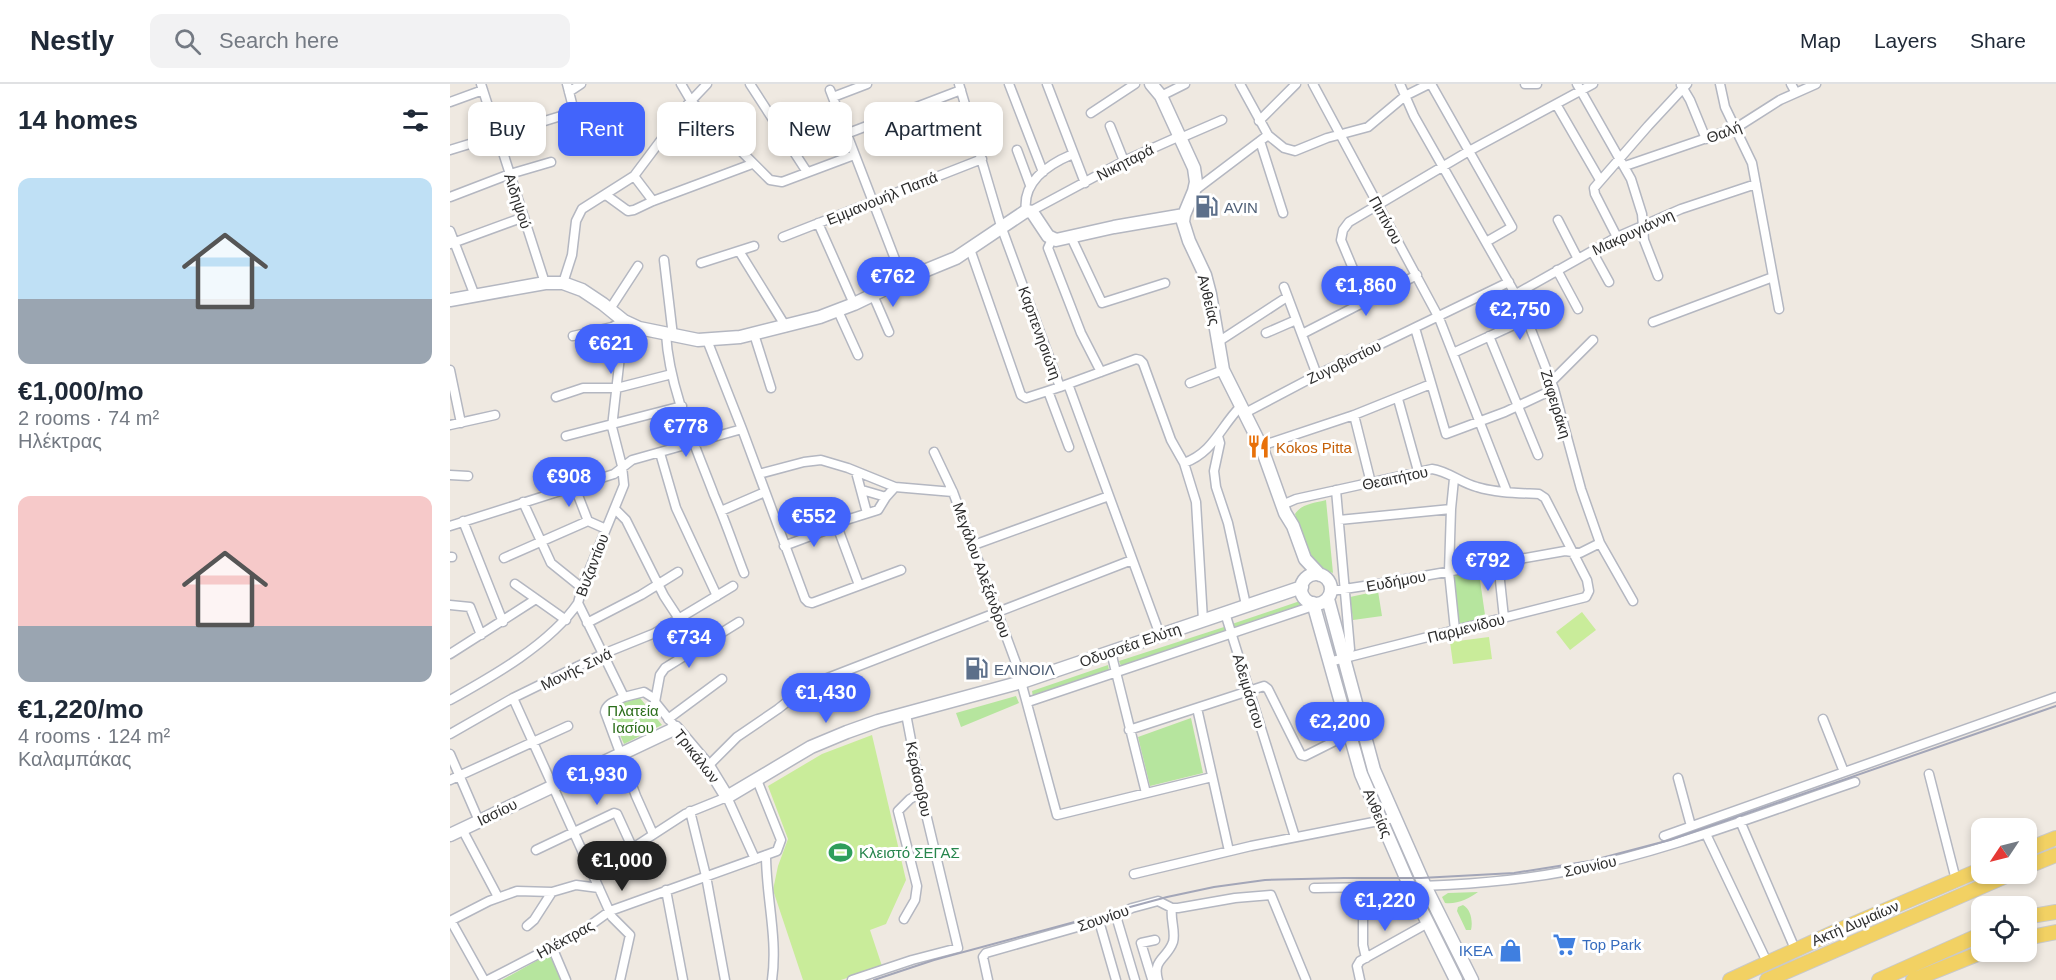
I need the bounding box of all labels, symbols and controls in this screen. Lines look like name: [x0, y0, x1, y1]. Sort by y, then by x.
search box: [150, 14, 570, 68]
text: Nestly: [30, 25, 114, 56]
icon: search: [171, 25, 204, 58]
text: Search here: [219, 28, 339, 53]
text: Map: [1800, 29, 1841, 52]
text: Layers: [1874, 29, 1937, 52]
text: Share: [1970, 29, 2026, 52]
chip: Buy: [468, 102, 546, 156]
chip: Rent: [558, 102, 645, 156]
chip: Filters: [657, 102, 756, 156]
chip: New: [768, 102, 852, 156]
chip: Apartment: [864, 102, 1003, 156]
icon: filters: [399, 104, 432, 137]
text: 14 homes: [18, 105, 138, 135]
street label: Θαλή: [1704, 118, 1744, 146]
street label: Νικηταρά: [1094, 140, 1157, 184]
street label: Εμμανουήλ Παπά: [824, 168, 940, 228]
street label: Αιδηψού: [501, 171, 535, 231]
street label: Πιπίνου: [1366, 193, 1406, 247]
fuel station icon: AVIN: [1193, 194, 1219, 220]
place label: AVIN: [1224, 199, 1258, 216]
street label: Μακρυγιάννη: [1589, 206, 1677, 258]
icon: home: [171, 217, 279, 325]
pin: €762: [857, 257, 929, 308]
text: €762: [871, 265, 915, 287]
pin: €1,860: [1317, 266, 1415, 317]
street label: Ανθείας: [1195, 273, 1223, 327]
text: €1,860: [1335, 274, 1397, 296]
street label: Καρπενησιώτη: [1015, 284, 1065, 382]
pin: €2,750: [1471, 290, 1569, 341]
text: €2,750: [1489, 298, 1551, 320]
pin: €621: [575, 324, 647, 375]
text: €621: [589, 332, 633, 354]
street label: Ζυγοβιστίου: [1304, 337, 1384, 387]
street label: Ζαφειράκη: [1538, 368, 1574, 440]
text: €1,000/mo: [18, 376, 144, 406]
text: 2 rooms · 74 m²: [18, 407, 159, 429]
pin: €778: [650, 407, 722, 458]
text: €778: [664, 415, 708, 437]
text: Ηλέκτρας: [18, 430, 102, 452]
restaurant icon: Kokos Pitta: [1245, 434, 1271, 460]
place label: Kokos Pitta: [1276, 439, 1353, 456]
pin: €908: [533, 457, 605, 508]
street label: Θεαιτήτου: [1361, 463, 1429, 493]
text: €908: [547, 465, 591, 487]
pin: €552: [778, 497, 850, 548]
street label: Μεγάλου Αλεξάνδρου: [950, 500, 1014, 640]
text: €552: [792, 505, 836, 527]
street label: Βυζαντίου: [572, 531, 612, 599]
icon: home: [171, 535, 279, 643]
pin: €792: [1452, 541, 1524, 592]
text: €792: [1466, 549, 1510, 571]
street label: Ευδήμου: [1365, 567, 1427, 595]
street label: Παρμενίδου: [1426, 610, 1506, 646]
pin: €734: [653, 618, 725, 669]
street label: Οδυσσέα Ελύτη: [1077, 620, 1183, 670]
text: €734: [667, 626, 711, 648]
street label: Μονής Σινά: [538, 644, 615, 693]
street label: Αδειμάστου: [1230, 652, 1268, 730]
fuel station icon: ΕΛΙΝΟΙΛ: [963, 656, 989, 682]
place label: ΕΛΙΝΟΙΛ: [994, 661, 1055, 678]
pin: €1,430: [777, 673, 875, 724]
text: €1,430: [795, 681, 857, 703]
text: €1,220/mo: [18, 694, 144, 724]
park label: Πλατεία Ιασίου: [607, 702, 659, 736]
pin: €2,200: [1291, 702, 1389, 753]
text: €2,200: [1309, 710, 1371, 732]
text: 4 rooms · 124 m²: [18, 725, 170, 747]
street label: Τρικάλων: [671, 726, 723, 786]
street label: Κεράσοβου: [903, 740, 935, 818]
text: Καλαμπάκας: [18, 748, 131, 770]
pin: €1,930: [548, 755, 646, 806]
text: €1,930: [566, 763, 628, 785]
street label: Ανθείας: [1360, 786, 1396, 840]
street label: Ιασίου: [474, 795, 520, 829]
north arrow: [1971, 818, 2037, 884]
map controls: [1971, 818, 2037, 962]
sports icon: Κλειστό ΣΕΓΑΣ: [828, 839, 854, 865]
pin: €1,000: [573, 841, 671, 892]
place label: Κλειστό ΣΕΓΑΣ: [859, 844, 960, 861]
text: €1,000: [591, 849, 653, 871]
street label: Σουνίου: [1562, 852, 1618, 880]
pin: €1,220: [1336, 881, 1434, 932]
text: €1,220: [1354, 889, 1416, 911]
button: locate: [1971, 896, 2037, 962]
street label: Ακτή Δυμαίων: [1809, 897, 1901, 949]
street label: Σουνίου: [1075, 901, 1131, 935]
street label: Ηλέκτρας: [533, 916, 597, 962]
supermarket icon: Top Park: [1551, 931, 1577, 957]
place label: Top Park: [1582, 936, 1642, 953]
shop icon: IKEA: [1498, 937, 1524, 963]
place label: IKEA: [1459, 942, 1493, 959]

